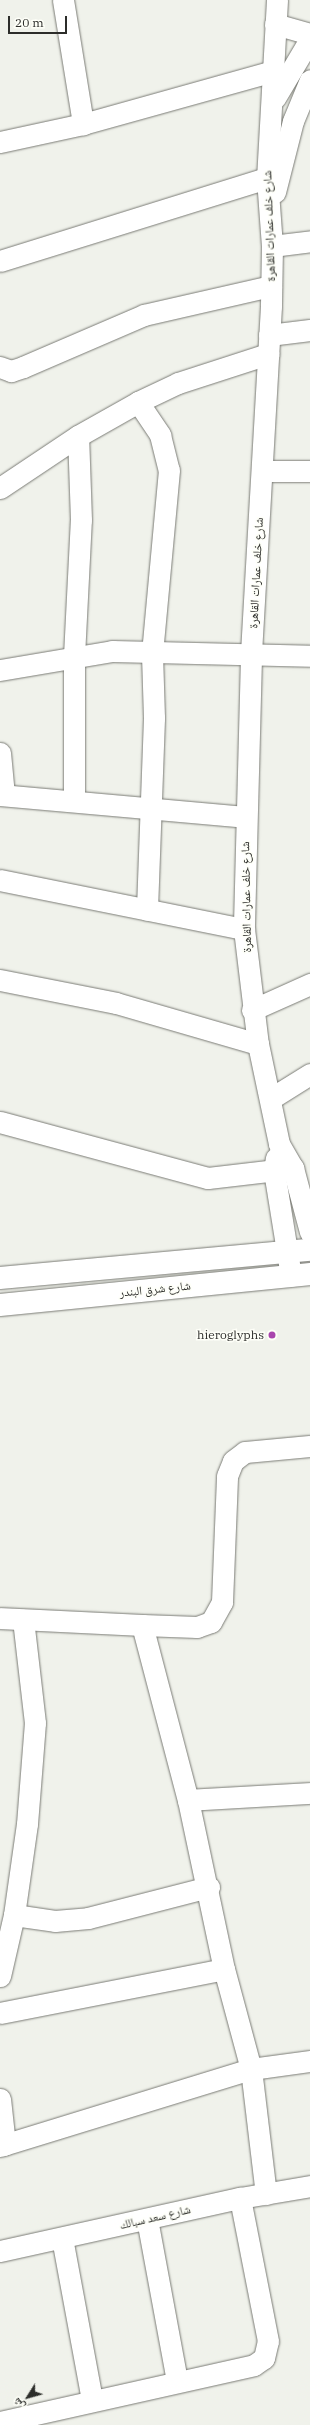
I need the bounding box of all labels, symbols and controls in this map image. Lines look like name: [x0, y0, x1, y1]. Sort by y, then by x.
scale bar: [10, 8, 69, 34]
text: 20 m: [15, 15, 44, 30]
street label: شارع خلف عمارات القاهرة: [260, 170, 278, 282]
street label: شارع خلف عمارات القاهرة: [246, 517, 266, 629]
street label: شارع خلف عمارات القاهرة: [238, 841, 254, 953]
street label: شارع شرق البندر: [119, 1278, 191, 1300]
place label: hieroglyphs: [197, 1328, 264, 1342]
marker: hieroglyphs: [267, 1330, 277, 1340]
street label: شارع سعد سبالك: [118, 2202, 192, 2232]
north arrow: [8, 2377, 48, 2417]
text: ش: [9, 2395, 28, 2413]

